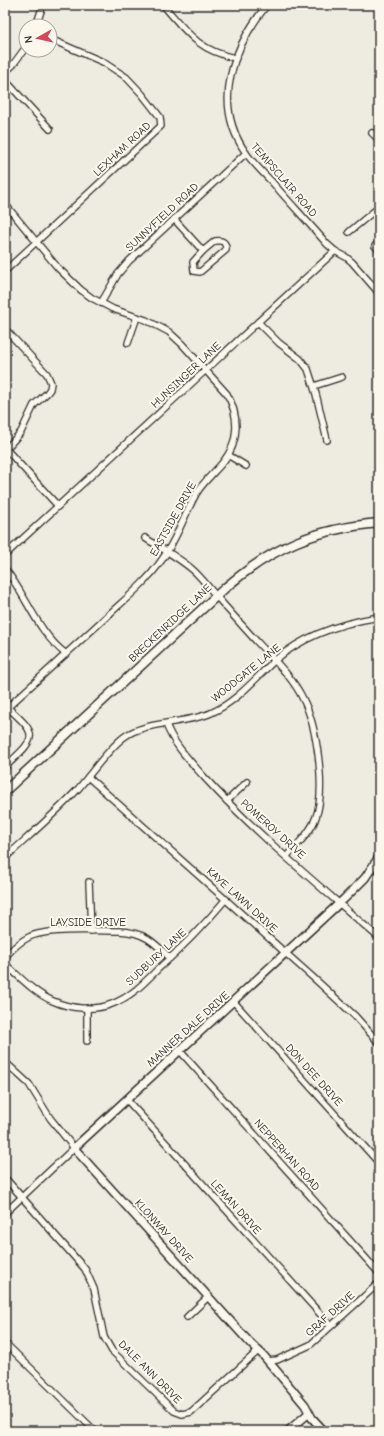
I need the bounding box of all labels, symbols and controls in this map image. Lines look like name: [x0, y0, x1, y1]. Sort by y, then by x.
north arrow: [18, 18, 58, 58]
text: N: [22, 35, 36, 44]
street label: LEXHAM ROAD: [91, 119, 153, 179]
street label: TEMPSCLAIR ROAD: [248, 140, 320, 220]
street label: SUNNYFIELD ROAD: [123, 180, 201, 254]
street label: HUNSINGER LANE: [148, 339, 224, 411]
street label: EASTSIDE DRIVE: [147, 479, 199, 558]
street label: BRECKENRIDGE LANE: [126, 581, 214, 665]
street label: WOODGATE LANE: [209, 641, 284, 705]
street label: POMEROY DRIVE: [238, 796, 308, 862]
street label: KAYE LAWN DRIVE: [204, 865, 280, 935]
street label: LAYSIDE DRIVE: [50, 916, 126, 929]
street label: SUDBURY LANE: [123, 926, 189, 988]
street label: MANNER DALE DRIVE: [144, 988, 232, 1069]
street label: DON DEE DRIVE: [283, 1041, 346, 1109]
street label: NEPPERHAN ROAD: [252, 1117, 323, 1193]
street label: LEMAN DRIVE: [208, 1177, 264, 1237]
street label: KLONWAY DRIVE: [132, 1197, 196, 1266]
street label: GRAF DRIVE: [303, 1288, 357, 1339]
street label: DALE ANN DRIVE: [116, 1338, 185, 1407]

